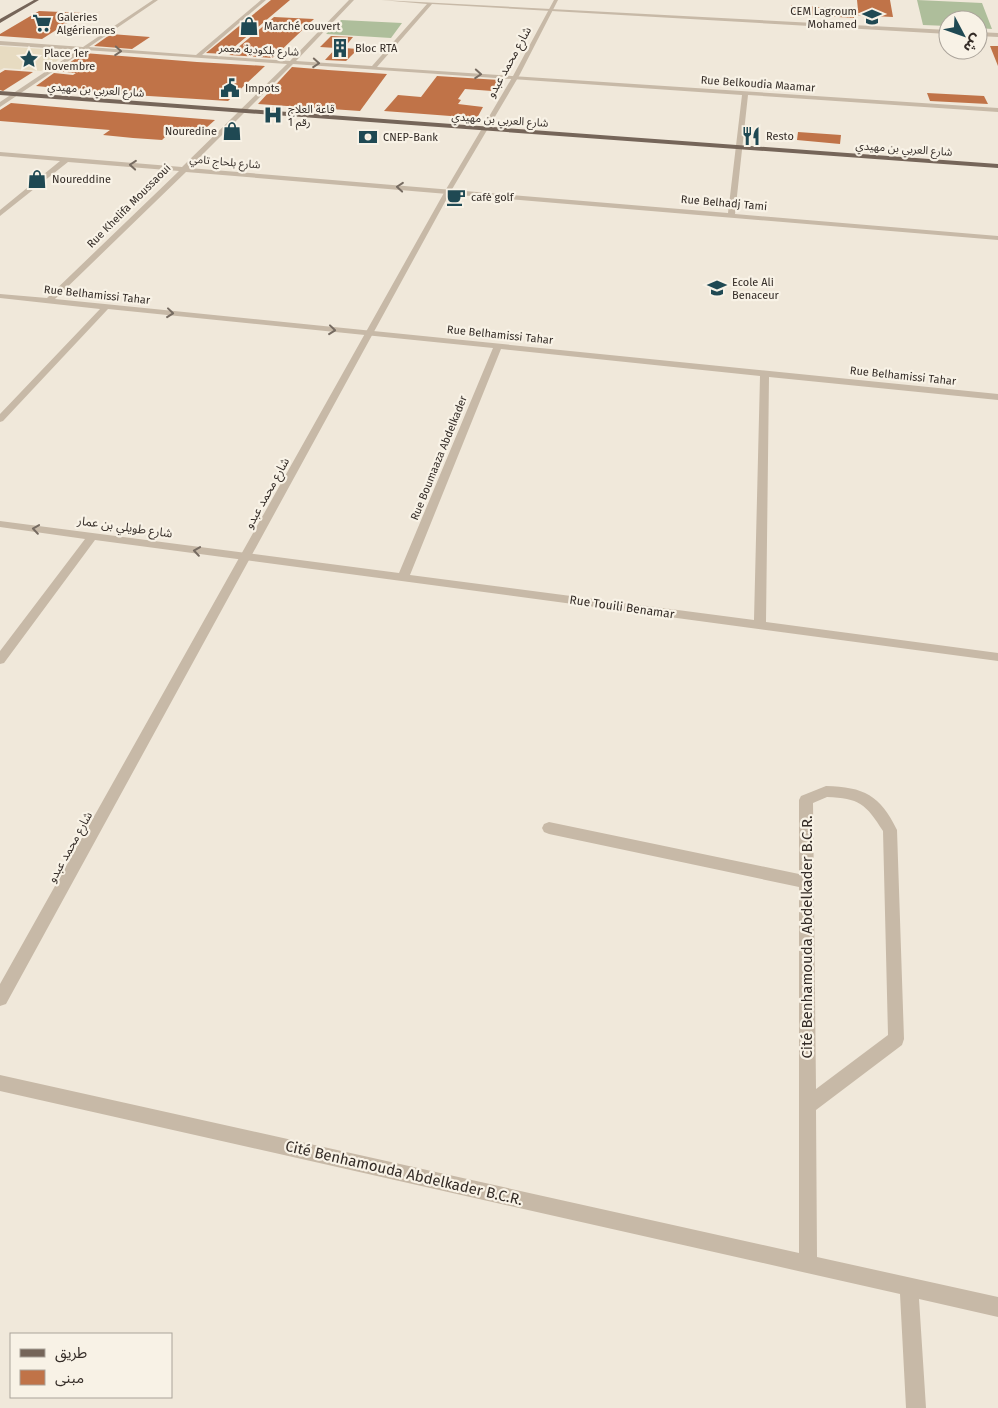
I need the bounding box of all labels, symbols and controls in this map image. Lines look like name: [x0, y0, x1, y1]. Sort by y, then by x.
place label: CEM Lagroum Mohamed: [790, 5, 857, 31]
school or university icon: CEM Lagroum Mohamed: [861, 6, 883, 28]
north arrow: [938, 10, 988, 60]
place label: Galeries Algériennes: [57, 11, 115, 37]
supermarket icon: Galeries Algériennes: [31, 12, 53, 34]
shop icon: Marché couvert: [238, 15, 260, 37]
place label: Marché couvert: [264, 20, 341, 33]
street label: شارع محمد عبدو: [484, 24, 536, 101]
text: ش: [960, 30, 985, 56]
building icon: Bloc RTA: [329, 37, 351, 59]
street label: شارع بلكودية معمر: [217, 41, 300, 60]
place label: Bloc RTA: [355, 42, 398, 55]
one-way arrow: [115, 46, 123, 57]
place label: Place 1er Novembre: [44, 47, 95, 73]
place icon: Place 1er Novembre: [18, 48, 40, 70]
one-way arrow: [312, 58, 320, 69]
one-way arrow: [474, 68, 482, 79]
street label: Rue Belkoudia Maamar: [700, 74, 817, 95]
public building icon: Impots: [219, 77, 241, 99]
street label: شارع العربي بن مهيدي: [47, 80, 145, 102]
place label: Impots: [245, 82, 280, 95]
place label: قاعة العلاج رقم 1: [288, 103, 335, 131]
hospital icon: قاعة العلاج رقم 1: [262, 104, 284, 126]
street label: شارع العربي بن مهيدي: [451, 110, 549, 132]
shop icon: Nouredine: [221, 120, 243, 142]
place label: Nouredine: [165, 125, 217, 138]
restaurant icon: Resto: [740, 125, 762, 147]
bank icon: CNEP-Bank: [357, 126, 379, 148]
place label: Resto: [766, 130, 794, 143]
place label: CNEP-Bank: [383, 131, 438, 144]
street label: شارع العربي بن مهيدي: [855, 139, 953, 161]
street label: شارع بلحاج تامي: [189, 152, 261, 174]
one-way arrow: [129, 160, 137, 171]
street label: Rue Khelifa Moussaoui: [84, 161, 174, 251]
shop icon: Noureddine: [26, 168, 48, 190]
place label: Noureddine: [52, 173, 111, 186]
one-way arrow: [395, 182, 403, 193]
cafe icon: cafė golf: [445, 186, 467, 208]
place label: cafė golf: [471, 191, 515, 204]
street label: Rue Belhadj Tami: [680, 193, 768, 213]
place label: Ecole Ali Benaceur: [732, 276, 780, 302]
school or university icon: Ecole Ali Benaceur: [706, 277, 728, 299]
street label: Rue Belhamissi Tahar: [43, 283, 152, 307]
one-way arrow: [167, 307, 175, 318]
street label: Rue Belhamissi Tahar: [446, 323, 555, 347]
one-way arrow: [328, 324, 336, 335]
street label: Rue Belhamissi Tahar: [849, 364, 958, 388]
street label: Rue Boumaaza Abdelkader: [408, 393, 470, 522]
street label: شارع محمد عبدو: [242, 455, 294, 532]
street label: شارع طويلي بن عمار: [75, 513, 173, 543]
one-way arrow: [32, 524, 40, 535]
one-way arrow: [193, 546, 201, 557]
street label: Rue Touili Benamar: [569, 593, 676, 621]
street label: شارع محمد عبدو: [45, 809, 97, 886]
street label: Cité Benhamouda Abdelkader B.C.R.: [798, 815, 816, 1059]
street label: Cité Benhamouda Abdelkader B.C.R.: [284, 1137, 524, 1209]
legend: [10, 1333, 172, 1398]
text: طريق: [55, 1344, 87, 1363]
text: مبنى: [55, 1369, 84, 1387]

